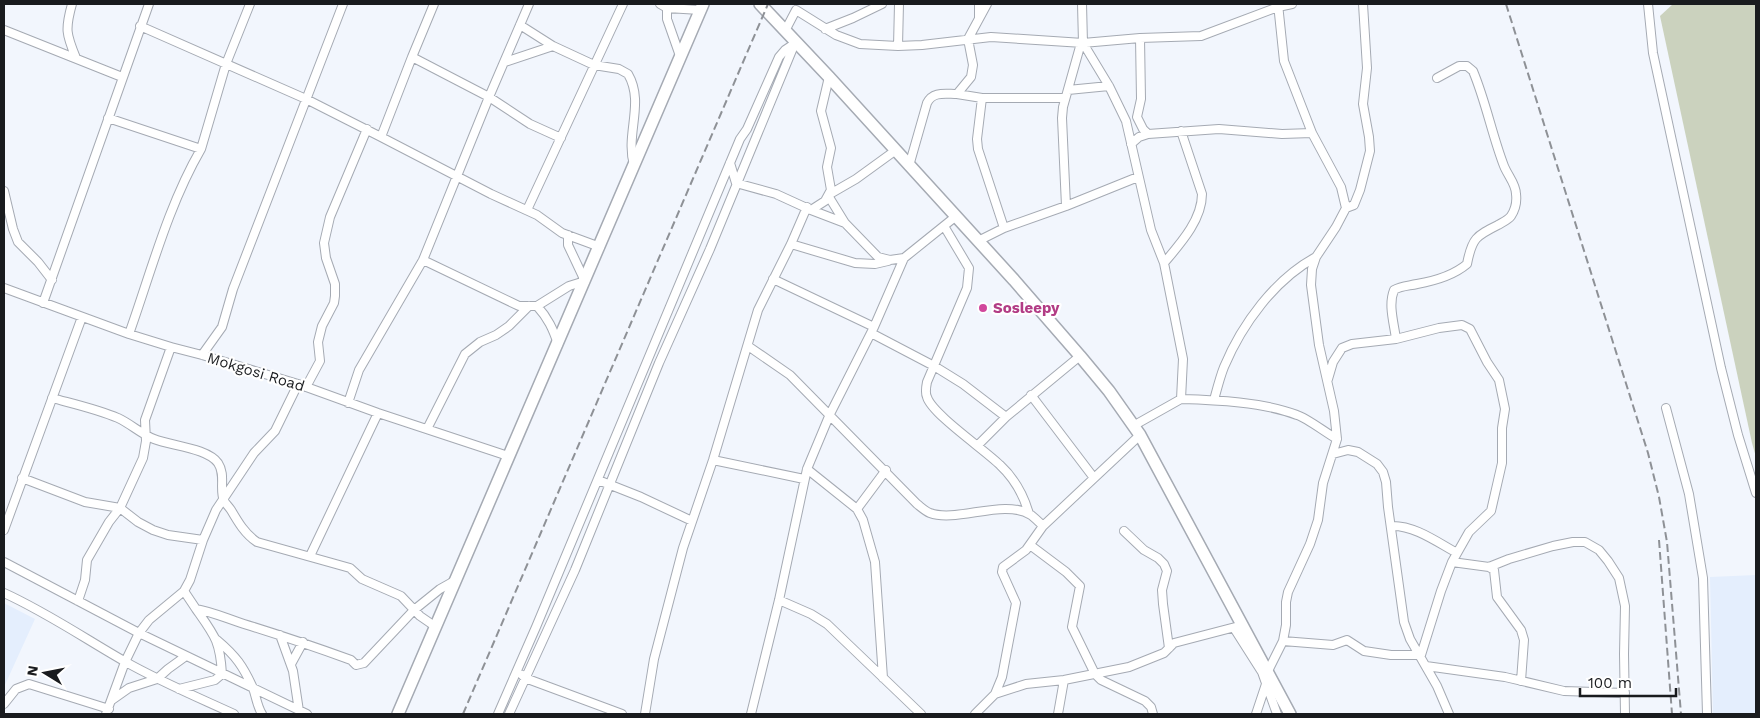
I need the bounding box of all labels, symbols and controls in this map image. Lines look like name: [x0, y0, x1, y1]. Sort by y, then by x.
place label: Sosleepy: [993, 299, 1060, 317]
marker: Sosleepy: [977, 302, 989, 314]
street label: Mokgosi Road: [205, 349, 307, 395]
north arrow: [20, 648, 70, 698]
text: N: [23, 664, 41, 677]
scale bar: [1580, 666, 1676, 698]
text: 100 m: [1588, 674, 1632, 692]

